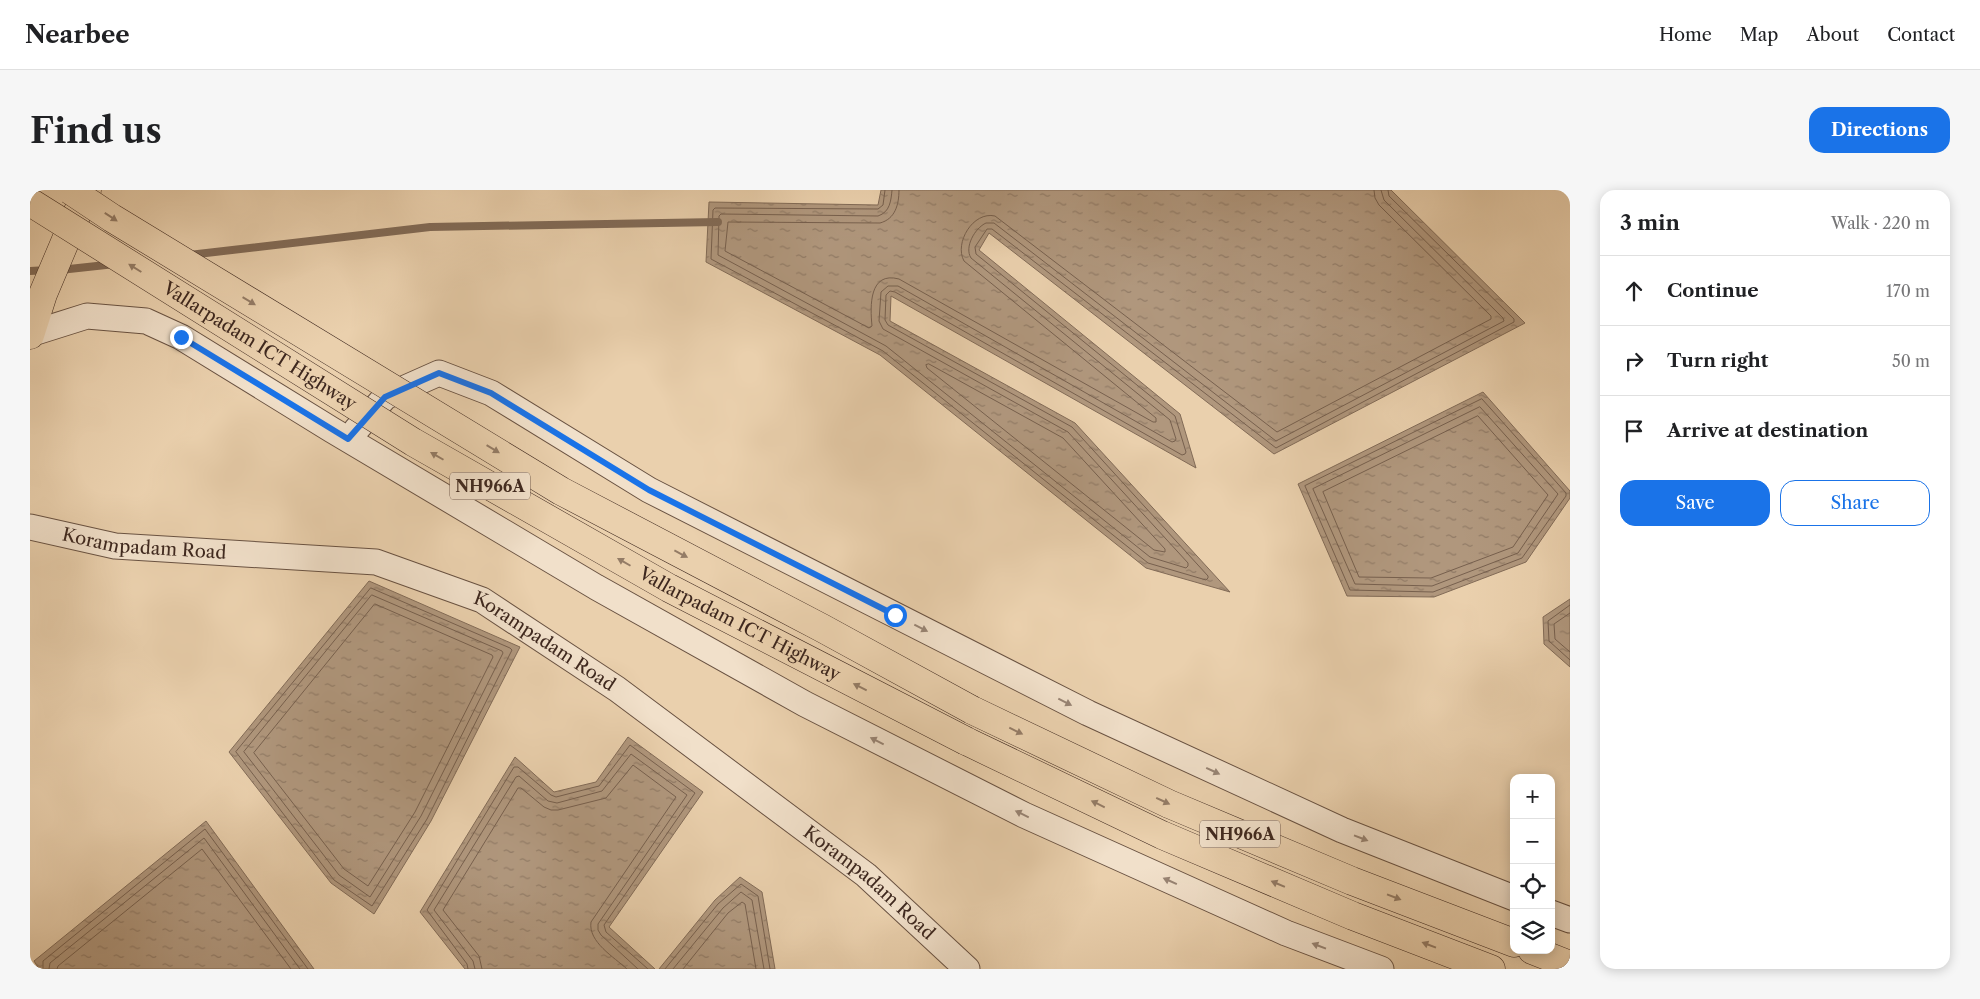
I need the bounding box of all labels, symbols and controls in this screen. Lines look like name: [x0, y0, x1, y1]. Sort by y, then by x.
text: Nearbee: [25, 20, 130, 49]
text: Home: [1659, 24, 1712, 46]
text: Map: [1740, 24, 1778, 46]
text: About: [1806, 24, 1859, 46]
text: Contact: [1887, 24, 1955, 46]
button: Directions: [1809, 107, 1950, 153]
text: Find us: [30, 109, 162, 152]
text: 3 min: [1620, 210, 1680, 235]
one-way arrow: [104, 212, 117, 221]
text: Walk · 220 m: [1831, 213, 1930, 233]
one-way arrow: [129, 263, 142, 273]
street label: Vallarpadam ICT Highway: [158, 276, 361, 415]
icon: ahead: [1620, 277, 1648, 305]
text: Continue: [1667, 279, 1759, 302]
text: 170 m: [1886, 281, 1930, 301]
one-way arrow: [243, 297, 256, 306]
route end: [170, 326, 193, 349]
icon: right: [1620, 347, 1648, 375]
text: Turn right: [1667, 349, 1768, 372]
text: 50 m: [1892, 351, 1930, 371]
icon: arrive: [1620, 417, 1648, 445]
text: Arrive at destination: [1667, 419, 1868, 442]
one-way arrow: [486, 445, 499, 454]
one-way arrow: [429, 452, 444, 460]
road number: NH966A: [450, 472, 530, 500]
button: Save: [1620, 480, 1770, 526]
button: Share: [1780, 480, 1930, 526]
street label: Korampadam Road: [60, 524, 227, 564]
one-way arrow: [674, 550, 688, 558]
one-way arrow: [616, 558, 631, 566]
street label: Vallarpadam ICT Highway: [634, 562, 845, 686]
street label: Korampadam Road: [471, 587, 620, 696]
route start: [884, 604, 907, 627]
one-way arrow: [913, 624, 928, 632]
one-way arrow: [853, 683, 868, 691]
one-way arrow: [1058, 698, 1073, 706]
one-way arrow: [1009, 727, 1024, 735]
one-way arrow: [870, 737, 884, 745]
one-way arrow: [1206, 767, 1220, 775]
map controls: [1510, 774, 1555, 954]
button: +: [1510, 774, 1555, 819]
one-way arrow: [1156, 797, 1170, 805]
one-way arrow: [1091, 800, 1105, 808]
one-way arrow: [1015, 810, 1029, 818]
button: −: [1510, 819, 1555, 864]
road number: NH966A: [1200, 820, 1280, 848]
street label: Korampadam Road: [799, 821, 939, 944]
one-way arrow: [1354, 834, 1368, 842]
button: locate: [1510, 864, 1555, 909]
one-way arrow: [1163, 876, 1177, 884]
one-way arrow: [1271, 880, 1285, 888]
one-way arrow: [1387, 893, 1402, 901]
button: layers: [1510, 909, 1555, 954]
one-way arrow: [1312, 941, 1326, 949]
one-way arrow: [1421, 941, 1436, 949]

